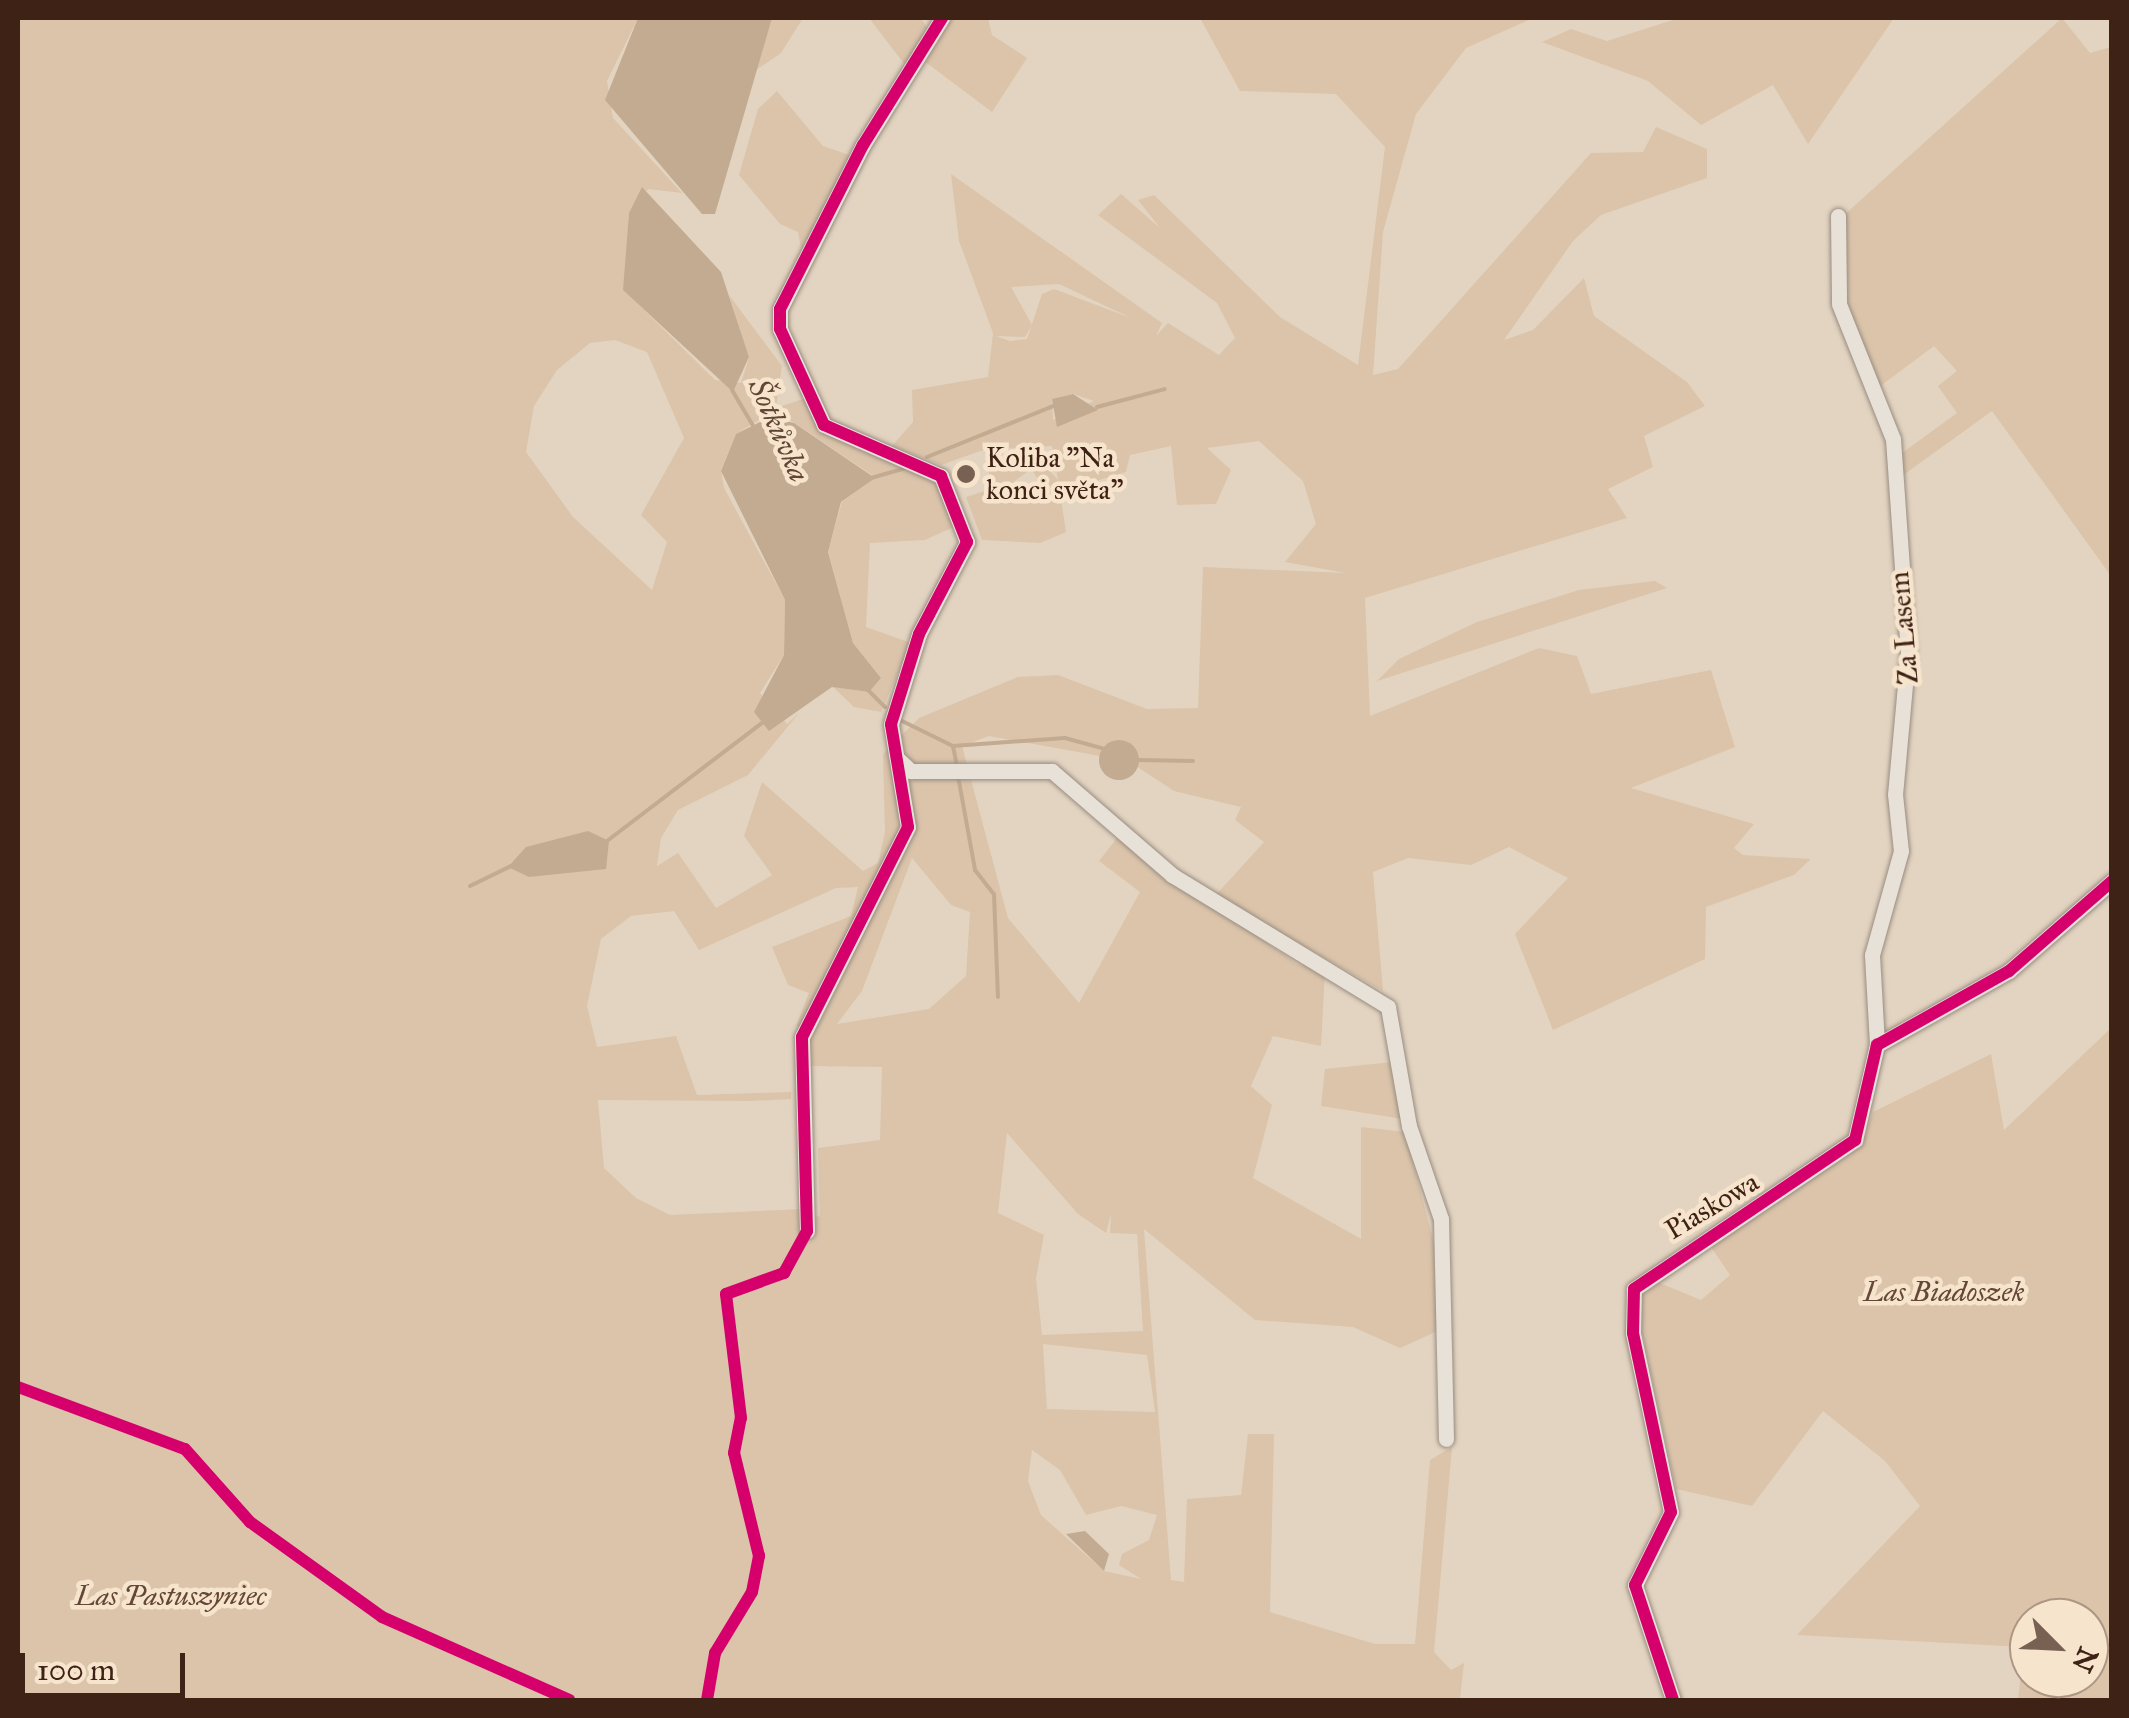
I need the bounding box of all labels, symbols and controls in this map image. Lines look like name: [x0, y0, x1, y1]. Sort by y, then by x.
water label: Šotkůvka: [740, 373, 818, 487]
place label: Koliba "Na konci světa": [986, 441, 1123, 507]
marker: Koliba "Na konci světa": [955, 463, 977, 485]
street label: Za Lasem: [1882, 570, 1926, 686]
street label: Piaskowa: [1659, 1165, 1765, 1247]
park label: Las Biadoszek: [1864, 1275, 2024, 1309]
park label: Las Pastuszyniec: [75, 1579, 267, 1613]
north arrow: [2009, 1598, 2109, 1698]
scale bar: [25, 1633, 190, 1695]
text: N: [2064, 1642, 2106, 1678]
text: 100 m: [37, 1652, 115, 1688]

